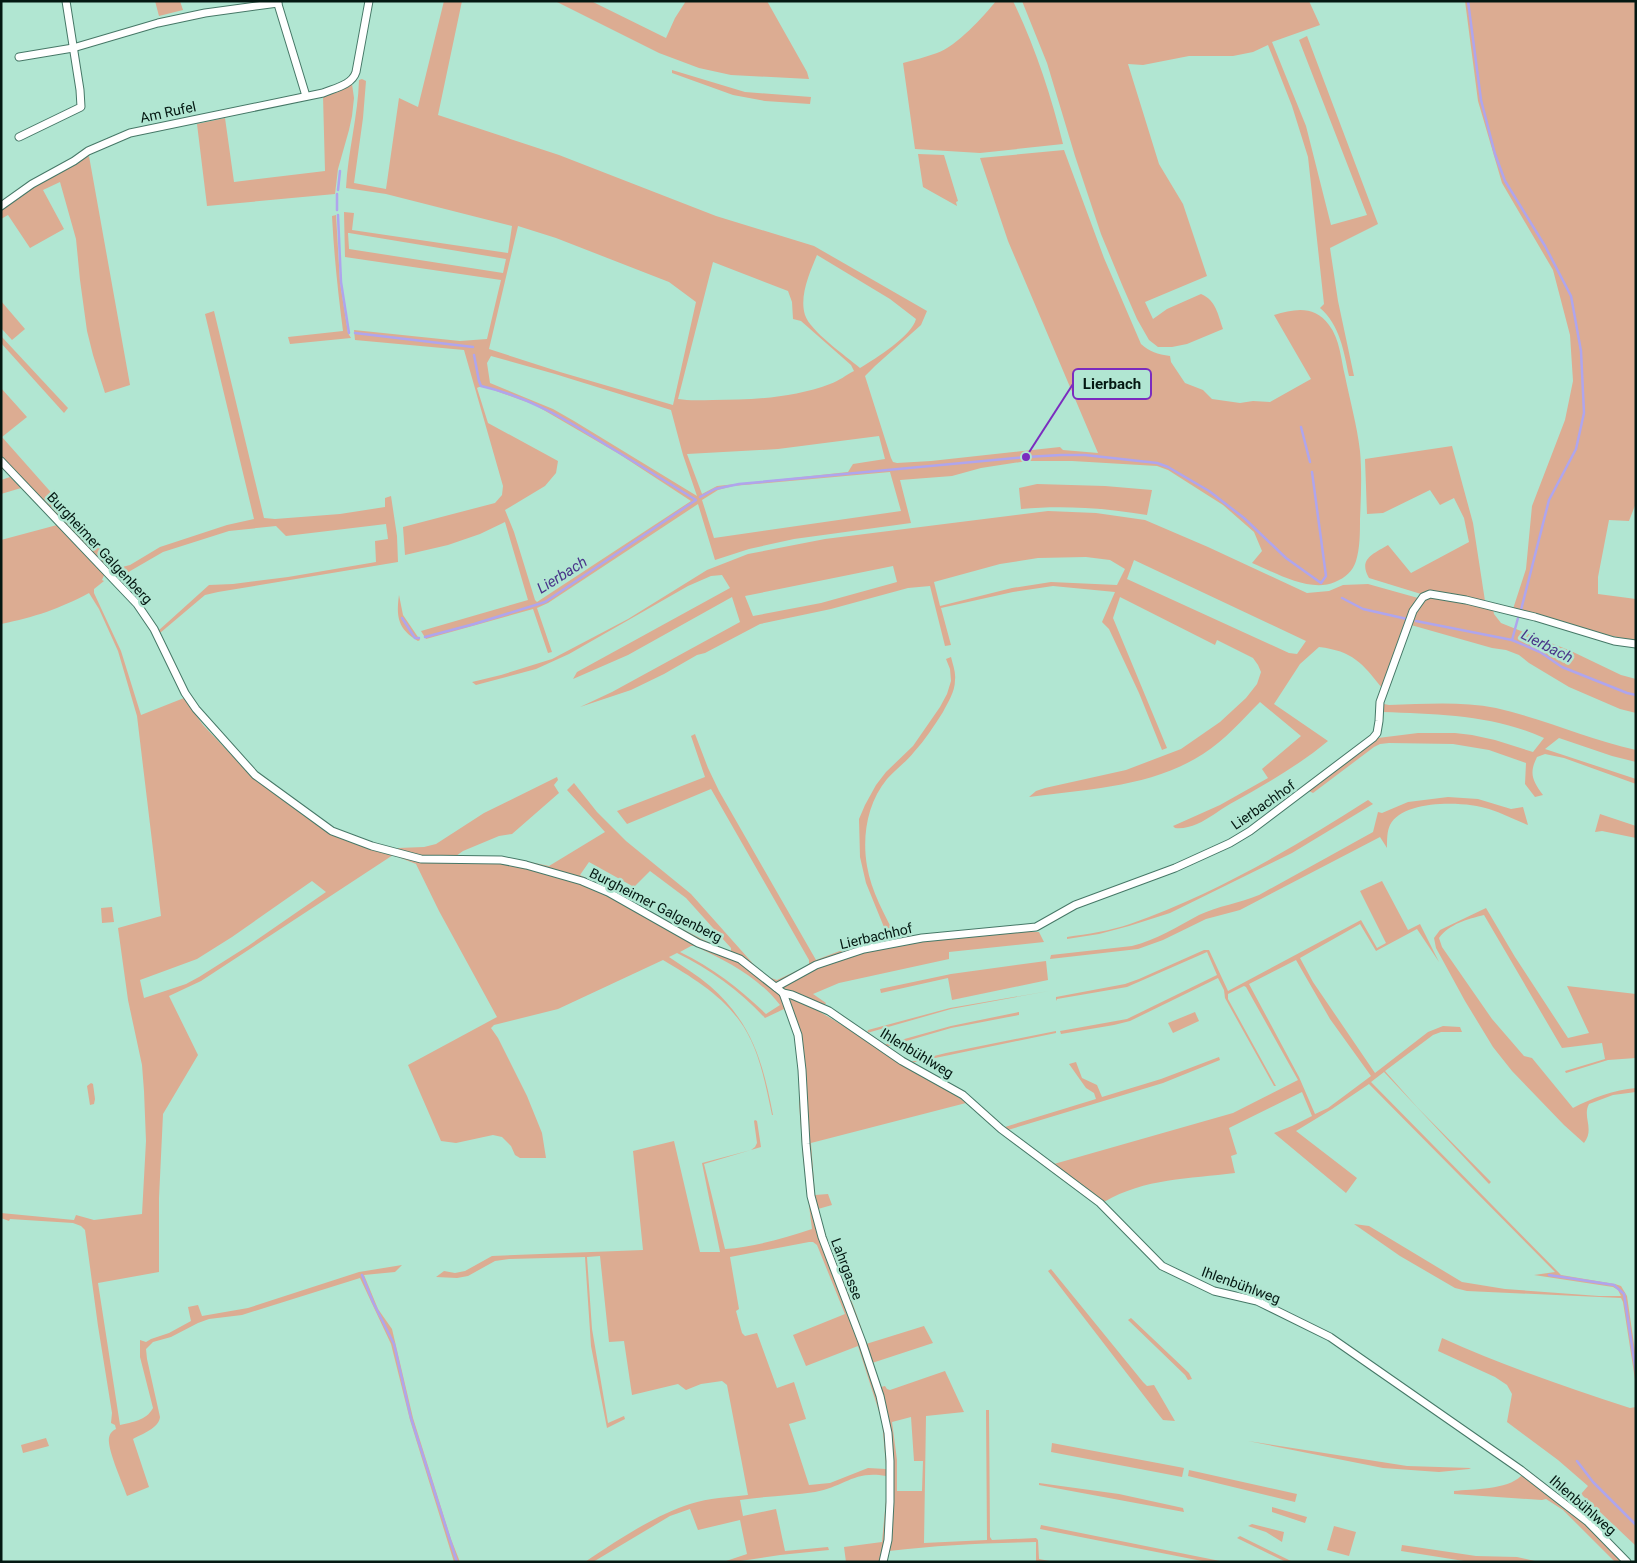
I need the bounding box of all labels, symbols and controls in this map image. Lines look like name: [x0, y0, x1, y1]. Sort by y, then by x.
street label: Am Rufel: [139, 98, 197, 126]
callout: Lierbach: [1073, 369, 1151, 399]
text: Lierbach: [1083, 375, 1141, 393]
street label: Burgheimer Galgenberg: [44, 489, 156, 607]
water label: Lierbach: [534, 553, 590, 597]
water label: Lierbach: [1518, 625, 1576, 667]
street label: Lierbachhof: [1228, 777, 1298, 833]
street label: Burgheimer Galgenberg: [587, 865, 725, 945]
street label: Lierbachhof: [838, 920, 914, 952]
street label: Ihlenbühlweg: [877, 1025, 957, 1081]
street label: Lahrgasse: [828, 1236, 866, 1302]
street label: Ihlenbühlweg: [1199, 1263, 1283, 1307]
street label: Ihlenbühlweg: [1547, 1472, 1619, 1538]

